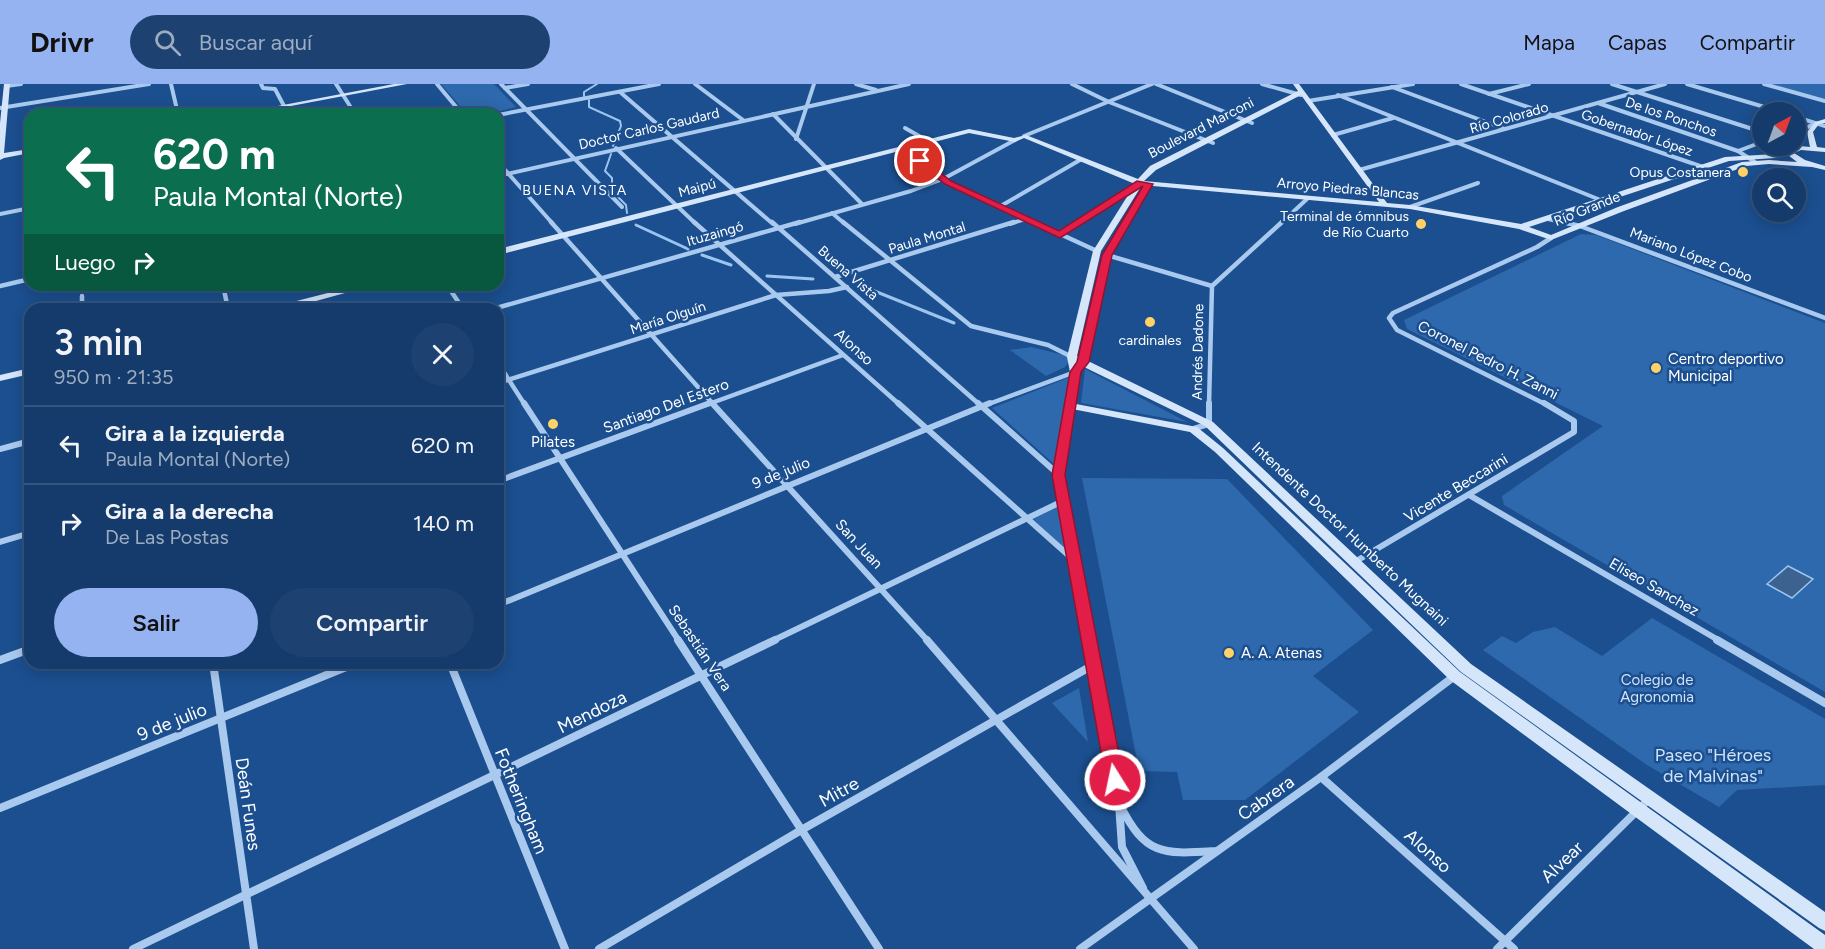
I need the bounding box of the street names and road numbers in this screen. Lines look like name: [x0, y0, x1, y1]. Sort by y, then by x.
street label: De los Ponchos: [1623, 93, 1719, 141]
street label: Boulevard Marconi: [1145, 94, 1257, 162]
street label: Río Colorado: [1468, 99, 1550, 137]
street label: Doctor Carlos Gaudard: [577, 105, 721, 153]
street label: Gobernador López: [1579, 106, 1695, 160]
street label: Arroyo Piedras Blancas: [1276, 174, 1420, 204]
street label: Maipú: [676, 175, 718, 201]
street label: Río Grande: [1551, 188, 1623, 230]
street label: Ituzaingó: [685, 218, 745, 250]
street label: Paula Montal: [886, 218, 968, 258]
street label: Mariano López Cobo: [1627, 224, 1755, 286]
street label: Buena Vista: [814, 242, 882, 304]
street label: María Olguín: [628, 298, 708, 338]
street label: Andrés Dadone: [1189, 303, 1207, 400]
street label: Coronel Pedro H. Zanni: [1415, 317, 1561, 403]
street label: Alonso: [831, 325, 877, 369]
street label: Santiago Del Estero: [601, 375, 731, 437]
street label: Intendente Doctor Humberto Mugnaini: [1248, 438, 1452, 630]
street label: Vicente Beccarini: [1401, 450, 1511, 526]
street label: 9 de julio: [749, 453, 813, 493]
street label: San Juan: [832, 516, 886, 572]
street label: Eliseo Sanchez: [1606, 554, 1702, 620]
street label: Sebastián Vera: [664, 601, 736, 695]
street label: Mendoza: [554, 686, 630, 738]
street label: 9 de julio: [134, 698, 210, 746]
street label: Fotheringham: [490, 745, 552, 857]
street label: Deán Funes: [231, 756, 265, 852]
street label: Cabrera: [1234, 771, 1298, 825]
street label: Mitre: [815, 772, 863, 812]
street label: Alonso: [1400, 824, 1456, 878]
street label: Alvear: [1536, 837, 1588, 887]

